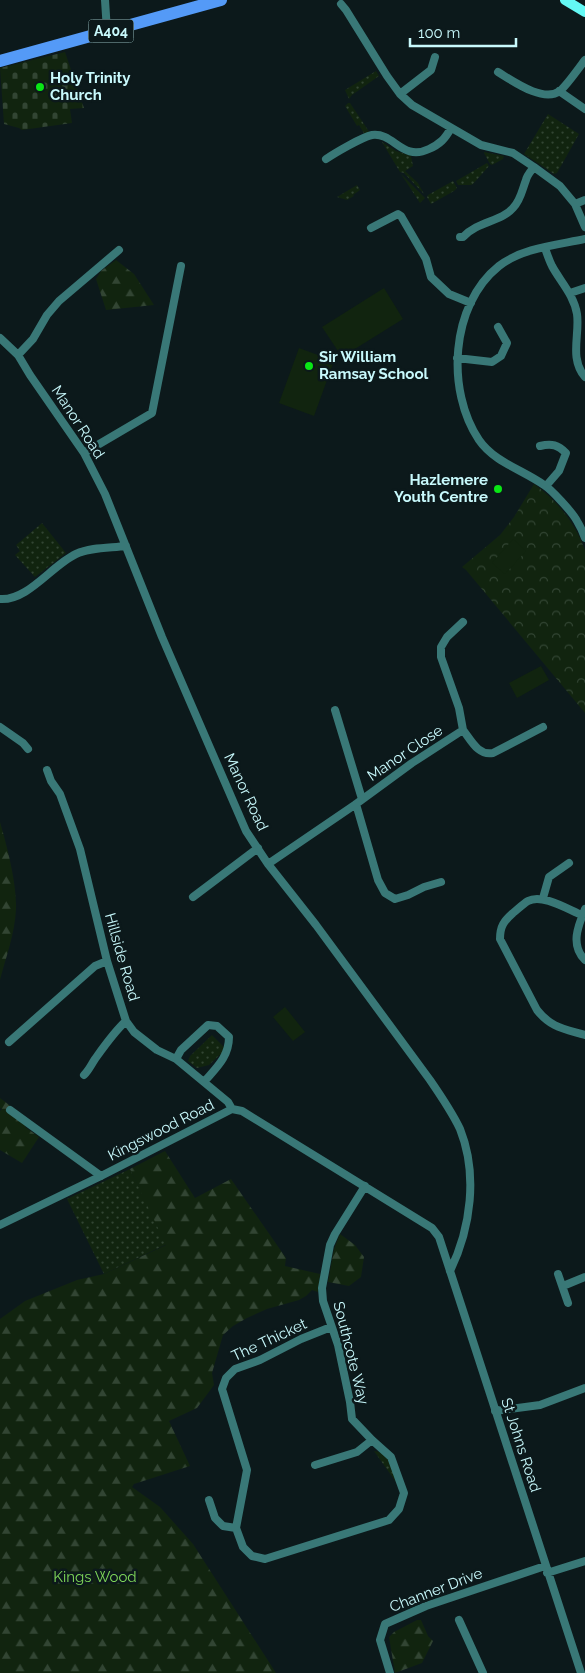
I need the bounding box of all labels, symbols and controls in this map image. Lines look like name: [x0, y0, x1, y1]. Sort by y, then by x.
scale bar: [410, 15, 516, 47]
road number: A404: [88, 20, 134, 42]
text: 100 m: [418, 24, 460, 42]
place label: Holy Trinity Church: [50, 69, 131, 104]
marker: Holy Trinity Church: [34, 81, 46, 93]
place label: Sir William Ramsay School: [319, 348, 428, 383]
marker: Sir William Ramsay School: [303, 360, 315, 372]
street label: Manor Road: [48, 382, 108, 462]
place label: Hazlemere Youth Centre: [394, 471, 488, 506]
marker: Hazlemere Youth Centre: [492, 483, 504, 495]
street label: Manor Close: [364, 721, 446, 785]
street label: Manor Road: [220, 750, 272, 834]
street label: Hillside Road: [101, 911, 143, 1003]
street label: Kingswood Road: [105, 1095, 217, 1165]
street label: Southcote Way: [329, 1300, 373, 1406]
street label: The Thicket: [229, 1315, 309, 1365]
street label: St Johns Road: [497, 1396, 545, 1494]
street label: Channer Drive: [387, 1564, 485, 1616]
park label: Kings Wood: [53, 1568, 137, 1586]

